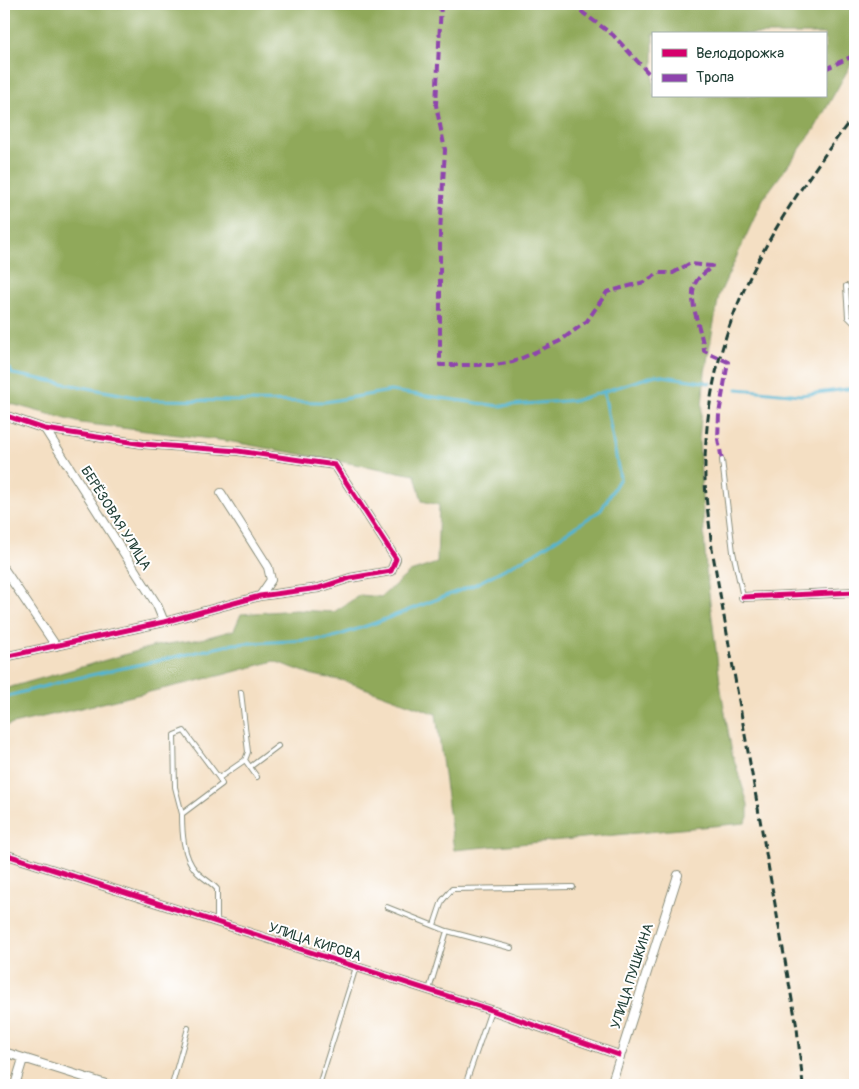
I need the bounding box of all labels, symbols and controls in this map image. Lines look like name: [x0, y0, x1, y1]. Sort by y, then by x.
legend: [652, 32, 826, 98]
text: Велодорожка: [696, 44, 784, 63]
text: Тропа: [696, 68, 734, 87]
street label: БЕРЁЗОВАЯ УЛИЦА: [77, 463, 155, 573]
street label: УЛИЦА КИРОВА: [266, 919, 364, 965]
street label: УЛИЦА ПУШКИНА: [607, 921, 657, 1031]

